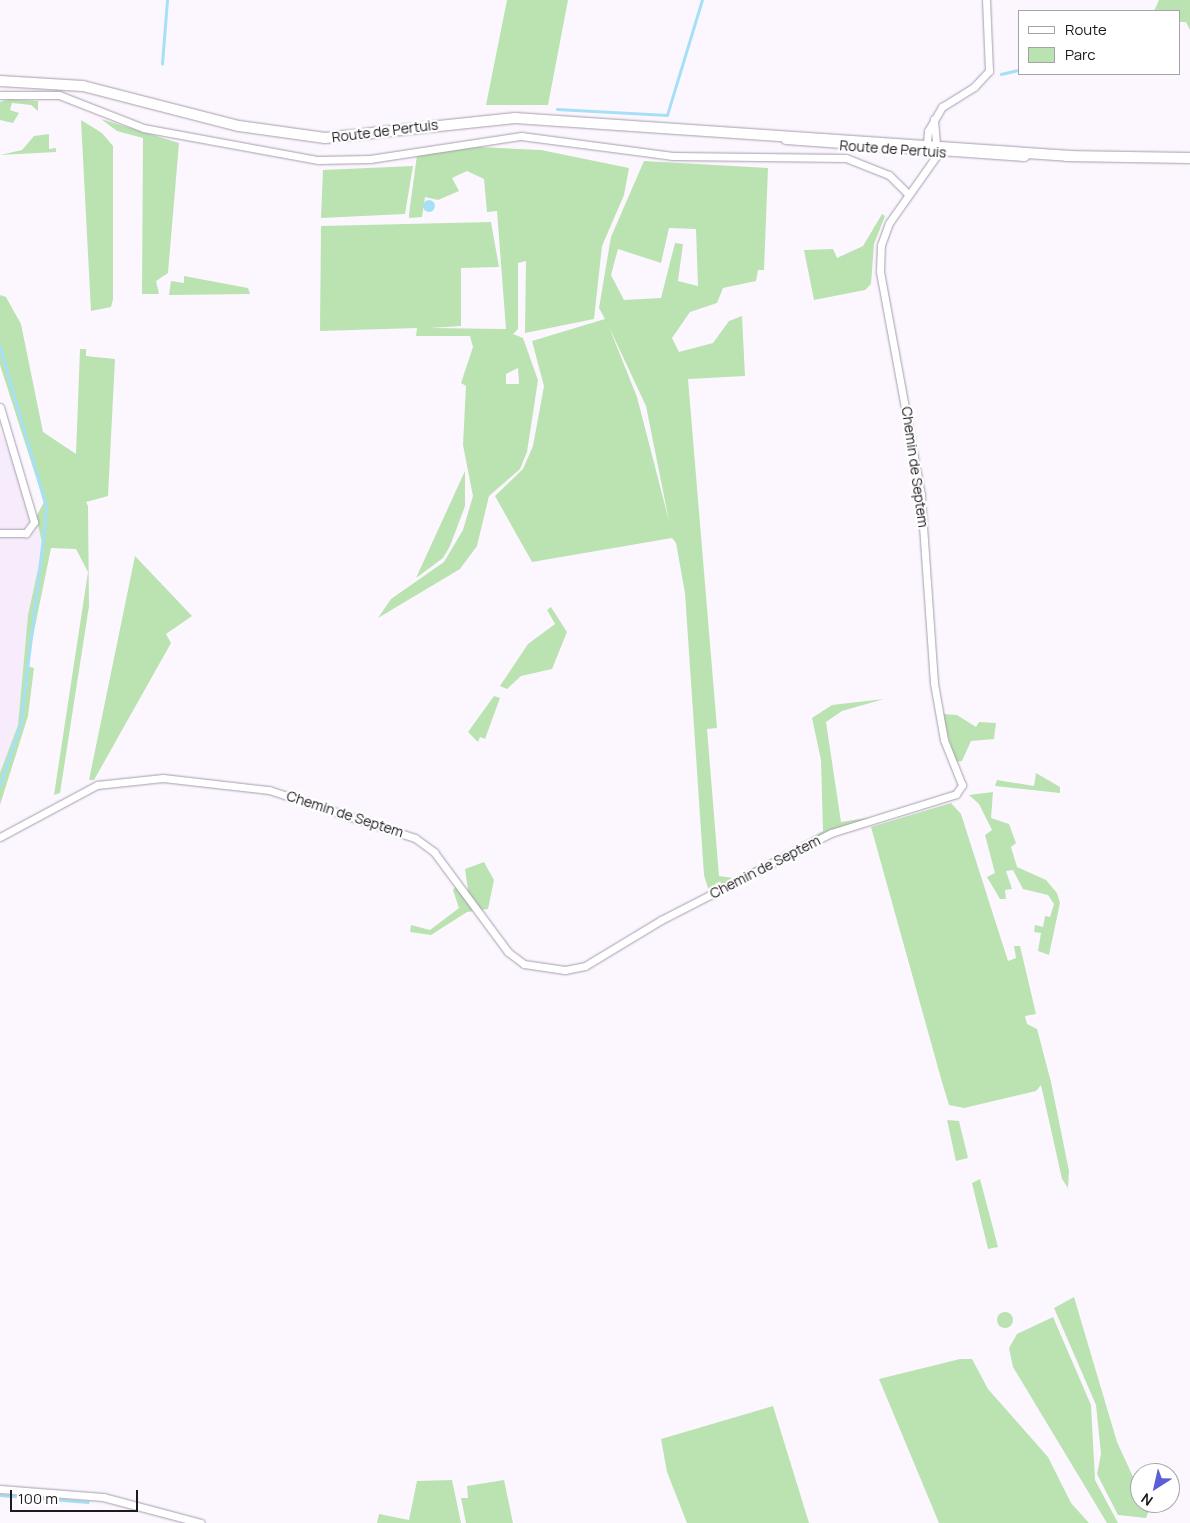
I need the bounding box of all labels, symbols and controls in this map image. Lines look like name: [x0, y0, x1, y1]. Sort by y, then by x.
legend: [1018, 10, 1180, 75]
text: Route: [1065, 19, 1107, 40]
text: Parc: [1065, 44, 1096, 65]
street label: Route de Pertuis: [331, 116, 439, 146]
street label: Route de Pertuis: [839, 137, 947, 161]
street label: Chemin de Septem: [898, 405, 932, 529]
street label: Chemin de Septem: [284, 787, 406, 841]
street label: Chemin de Septem: [707, 832, 823, 902]
north arrow: [1130, 1463, 1180, 1513]
scale bar: [12, 1480, 140, 1512]
text: 100 m: [18, 1488, 58, 1509]
text: N: [1137, 1489, 1156, 1511]

